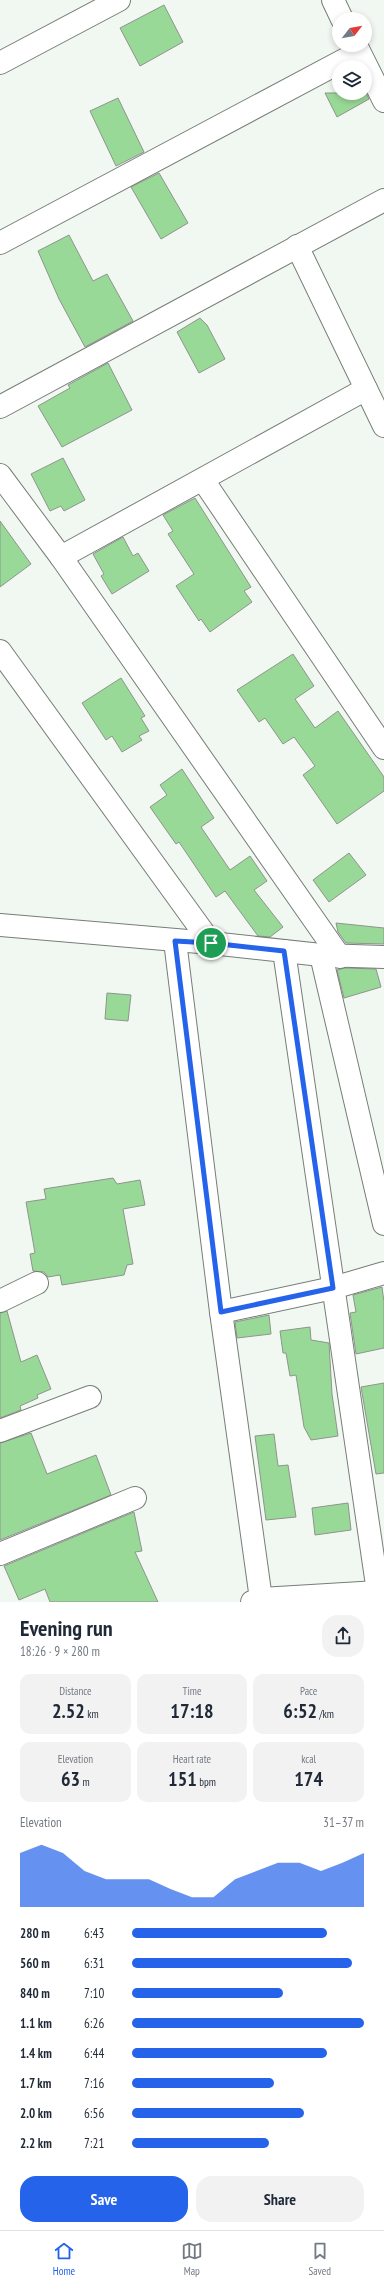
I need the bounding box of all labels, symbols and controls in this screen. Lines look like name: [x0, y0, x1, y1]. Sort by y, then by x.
north arrow: [332, 12, 372, 52]
map controls: [332, 12, 372, 100]
button: layers: [332, 60, 372, 100]
pin: [194, 926, 228, 960]
icon: arrive: [200, 932, 222, 954]
text: Evening run: [20, 1614, 113, 1642]
button: share: [322, 1615, 364, 1657]
text: 18:26 · 9 × 280 m: [20, 1643, 100, 1660]
text: Distance: [59, 1684, 92, 1698]
text: Time: [182, 1684, 202, 1698]
text: Pace: [300, 1684, 317, 1698]
text: 2.52: [52, 1698, 85, 1724]
text: 17:18: [170, 1698, 214, 1724]
text: 6:52: [283, 1698, 317, 1724]
text: km: [85, 1707, 99, 1721]
text: /km: [317, 1707, 334, 1721]
text: Elevation: [58, 1752, 93, 1766]
text: Heart rate: [173, 1752, 211, 1766]
text: kcal: [301, 1752, 316, 1766]
text: 63: [61, 1766, 80, 1792]
text: 151: [168, 1766, 197, 1792]
text: 174: [294, 1766, 323, 1792]
text: m: [80, 1775, 90, 1789]
text: bpm: [197, 1775, 216, 1789]
text: Elevation: [20, 1814, 62, 1831]
text: 31–37 m: [323, 1814, 364, 1831]
text: 280 m: [20, 1925, 50, 1942]
text: 6:43: [84, 1925, 104, 1942]
text: 560 m: [20, 1955, 50, 1972]
text: 6:31: [84, 1955, 104, 1972]
text: 840 m: [20, 1985, 50, 2002]
text: 7:10: [84, 1985, 104, 2002]
text: 1.1 km: [20, 2015, 52, 2032]
text: 6:26: [84, 2015, 104, 2032]
text: 1.4 km: [20, 2045, 52, 2062]
text: 6:44: [84, 2045, 104, 2062]
text: 1.7 km: [20, 2075, 51, 2092]
text: 7:16: [84, 2075, 104, 2092]
text: 2.0 km: [20, 2105, 52, 2122]
text: 6:56: [84, 2105, 104, 2122]
text: 2.2 km: [20, 2135, 52, 2152]
text: 7:21: [84, 2135, 104, 2152]
button: Save: [20, 2176, 188, 2222]
button: Share: [196, 2176, 364, 2222]
tab: Home: [53, 2240, 75, 2278]
tab: Map: [181, 2240, 203, 2278]
tab: Saved: [308, 2240, 331, 2278]

